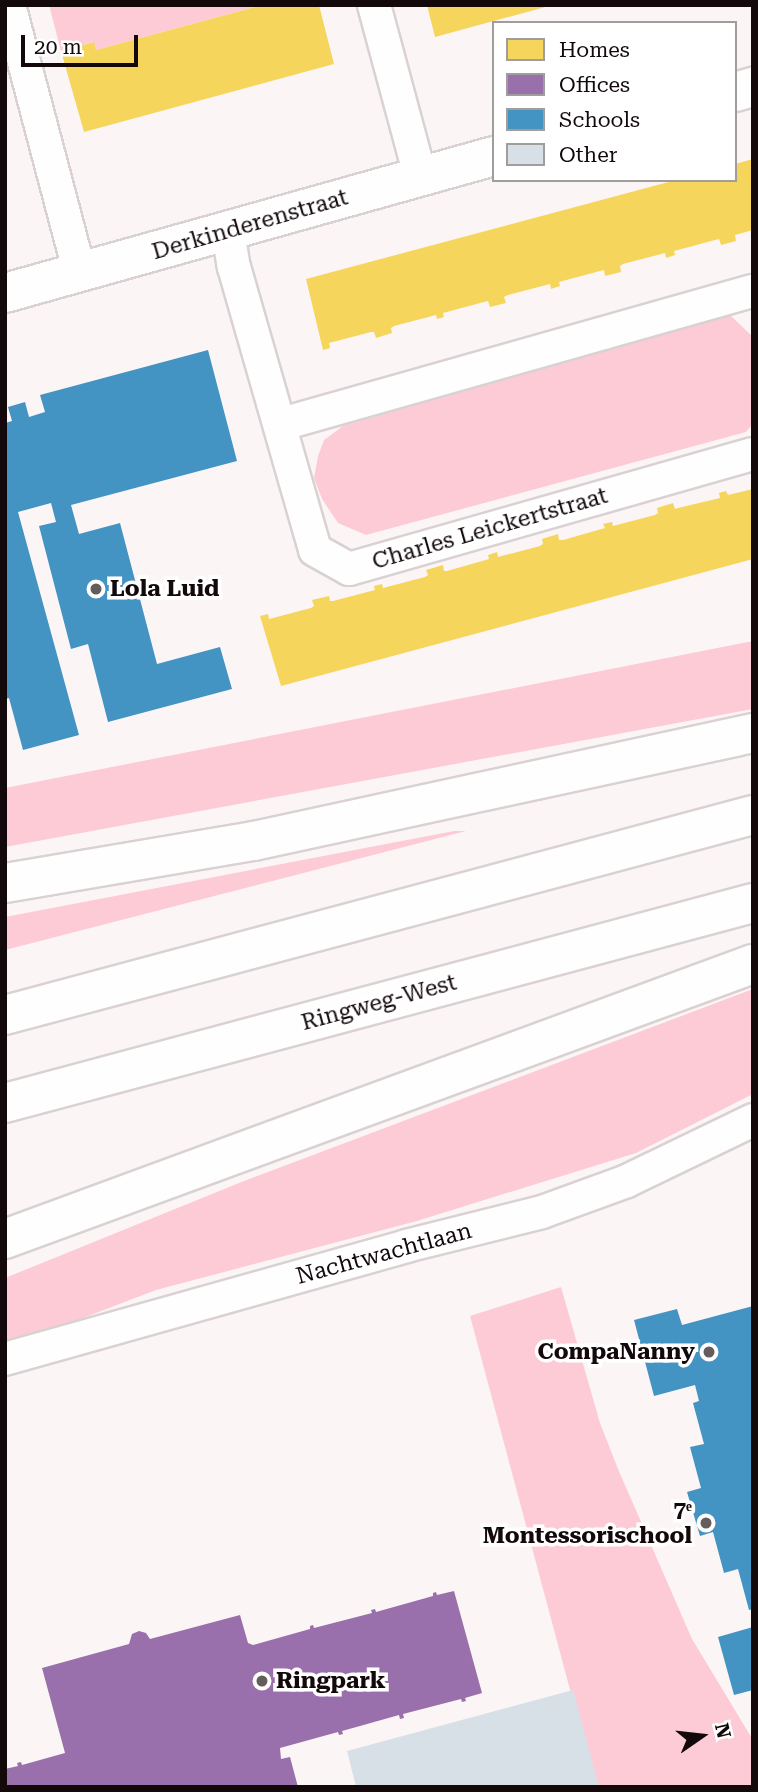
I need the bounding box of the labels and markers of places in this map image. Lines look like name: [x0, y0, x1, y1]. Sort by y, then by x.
place label: Lola Luid: [110, 575, 219, 603]
marker: Lola Luid: [88, 581, 104, 597]
place label: CompaNanny: [537, 1338, 695, 1366]
marker: CompaNanny: [701, 1344, 717, 1360]
place label: 7ᵉ Montessorischool: [483, 1496, 692, 1550]
marker: 7ᵉ Montessorischool: [698, 1515, 714, 1531]
place label: Ringpark: [276, 1667, 386, 1695]
marker: Ringpark: [254, 1673, 270, 1689]

